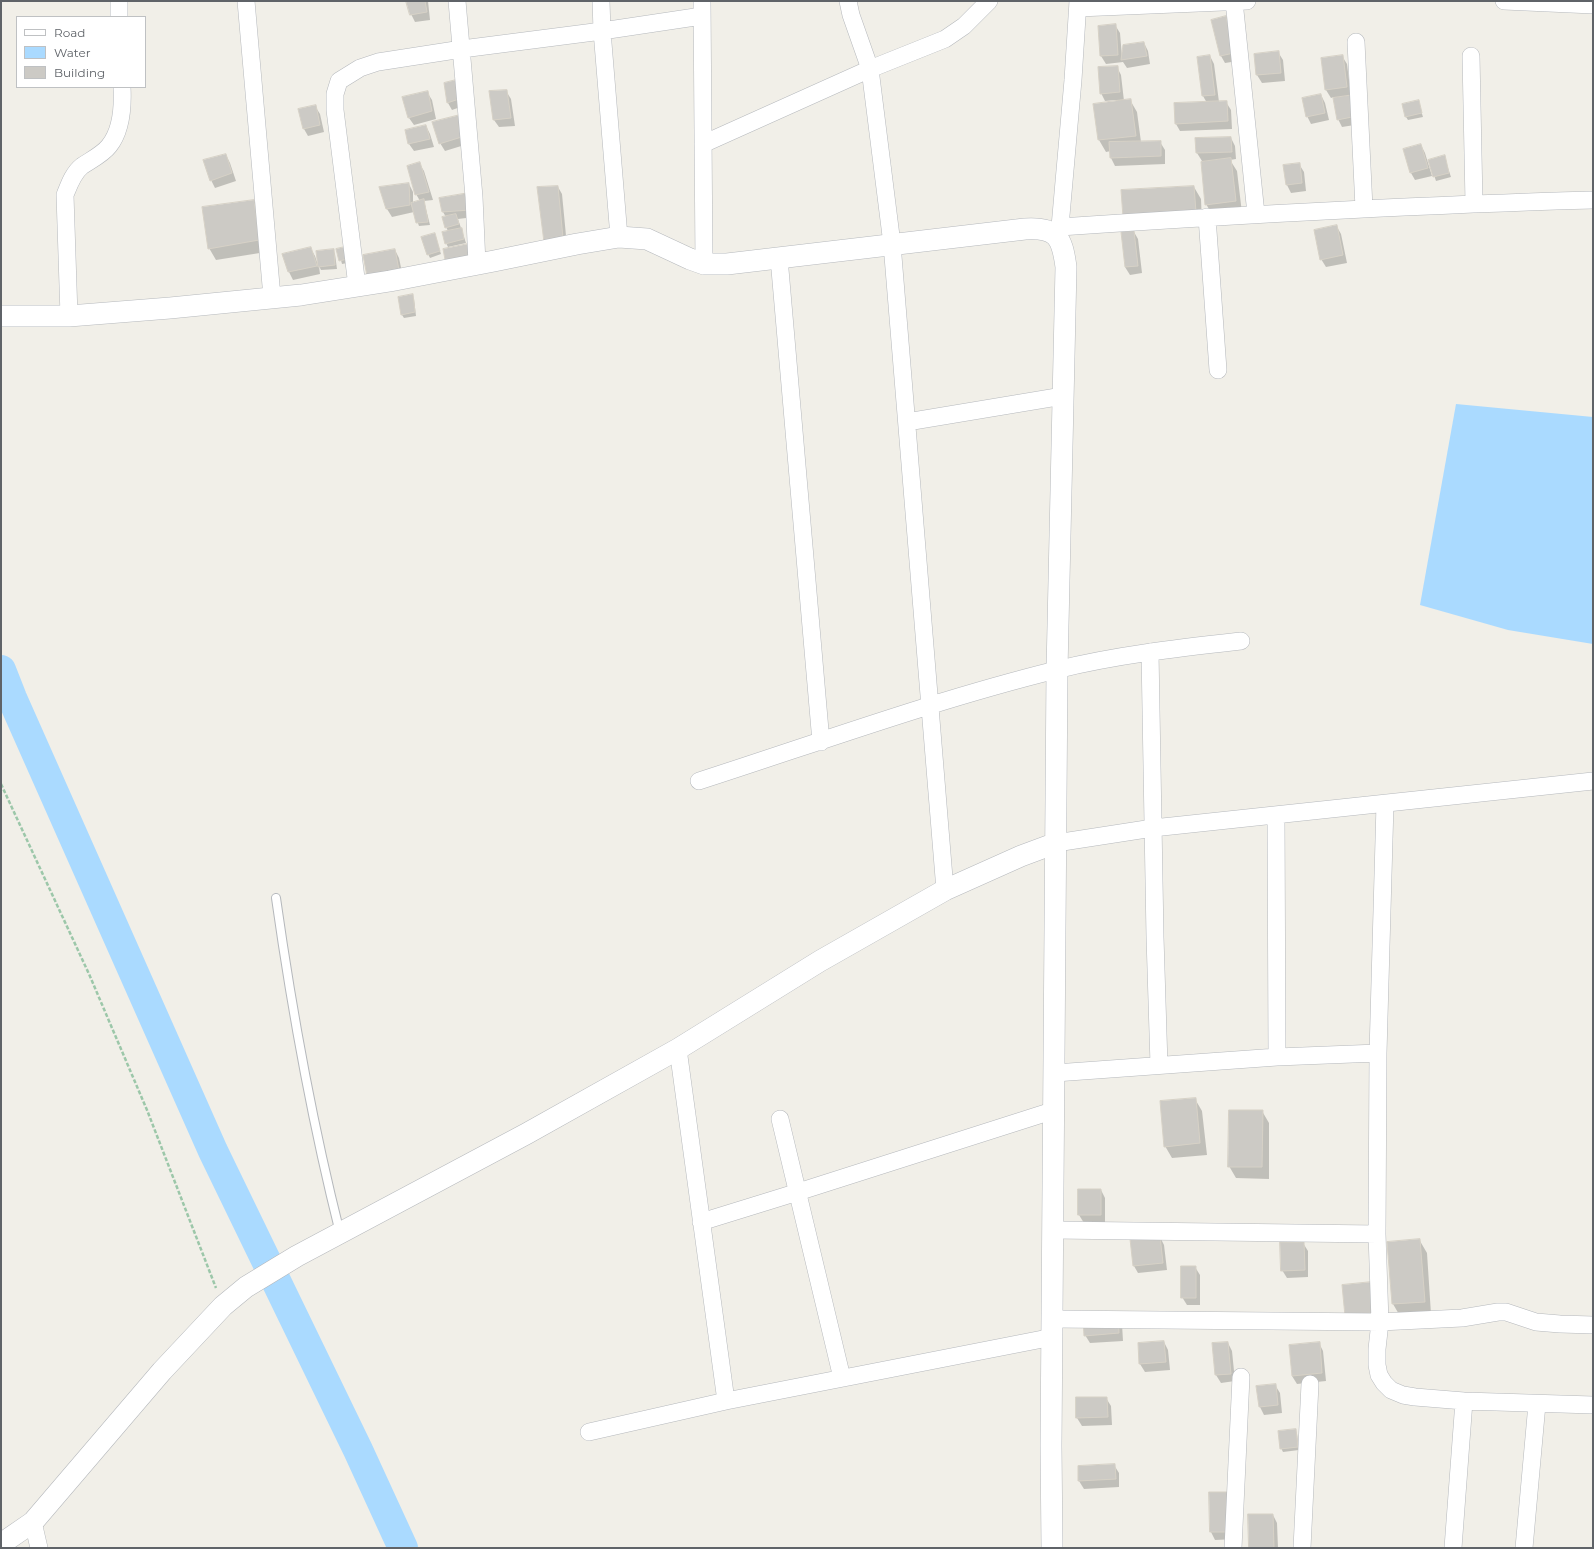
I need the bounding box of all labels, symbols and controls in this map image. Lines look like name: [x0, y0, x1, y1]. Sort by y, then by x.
legend: [16, 16, 146, 88]
text: Road: [54, 25, 85, 40]
text: Water: [54, 45, 90, 60]
text: Building: [54, 65, 105, 80]

